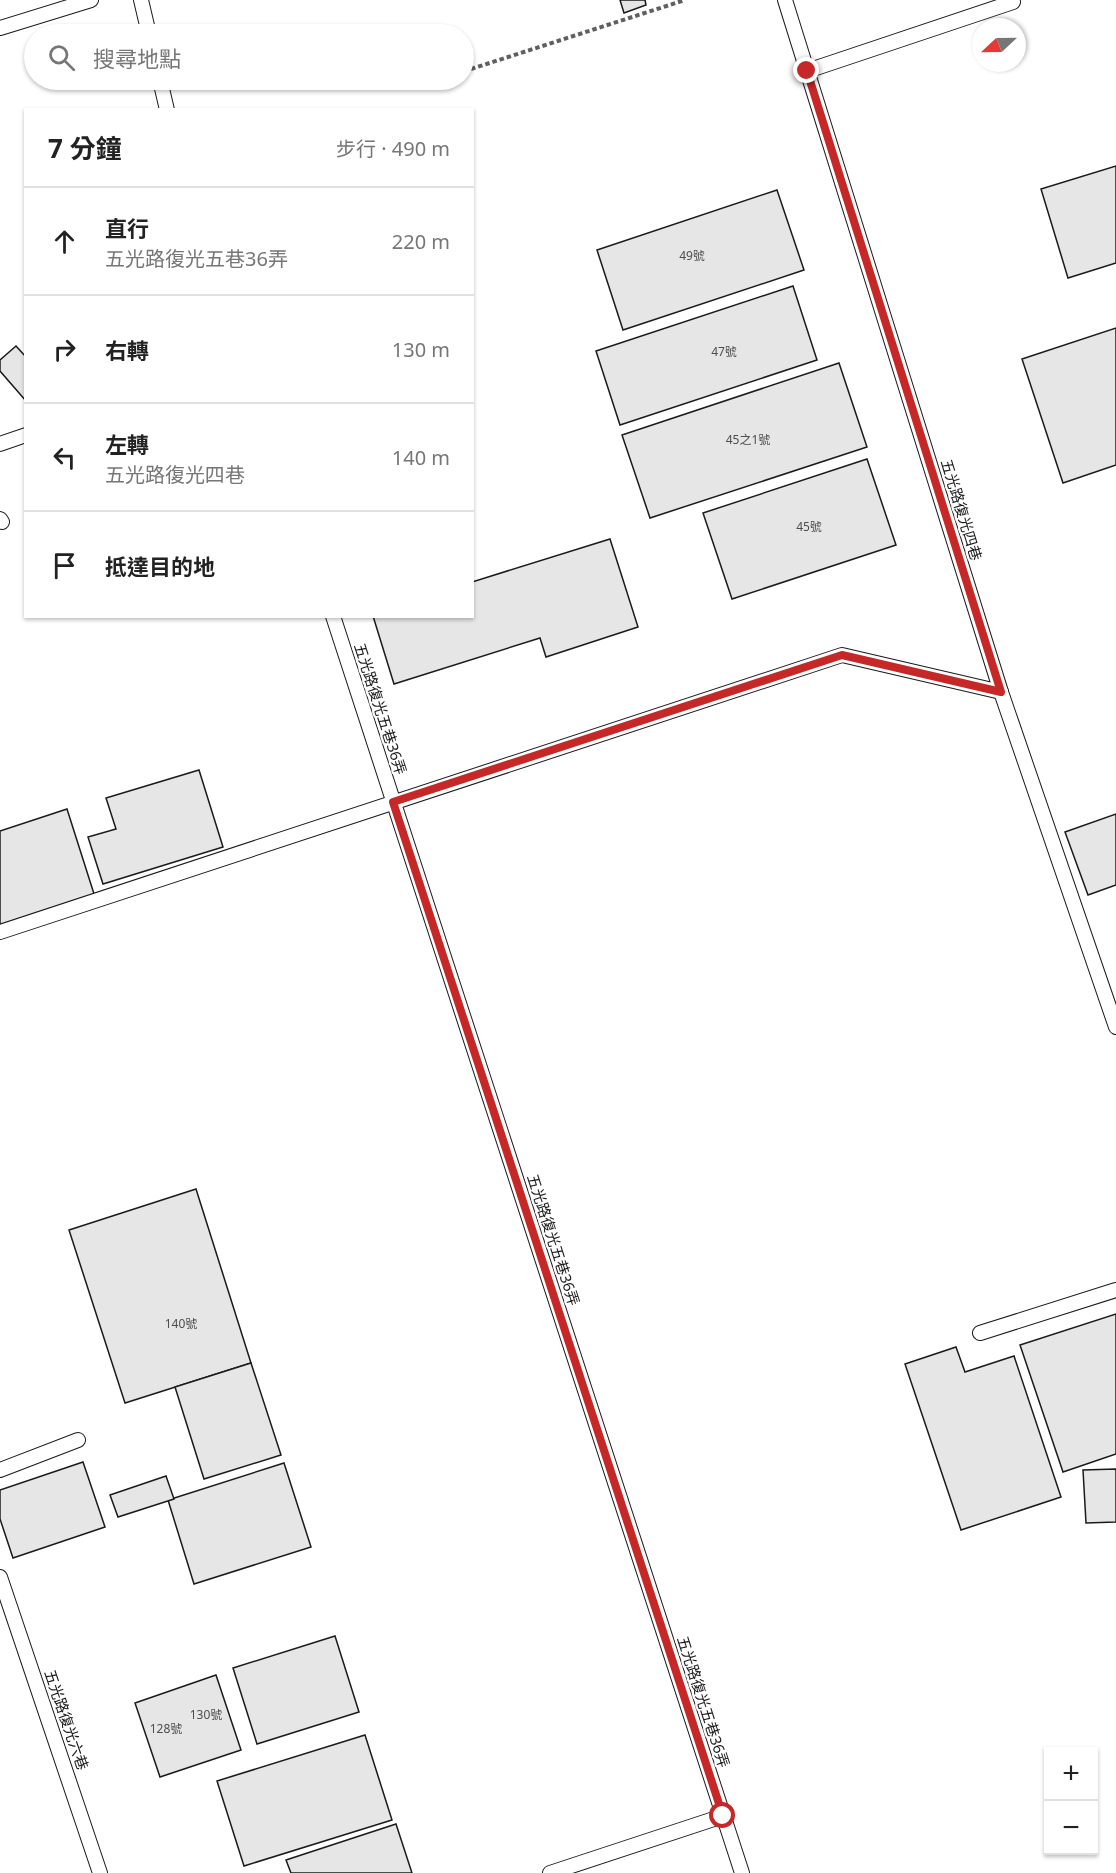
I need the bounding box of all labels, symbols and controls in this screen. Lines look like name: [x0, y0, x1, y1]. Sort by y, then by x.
north arrow: [972, 18, 1026, 72]
search box: [24, 24, 474, 90]
icon: search: [45, 41, 78, 74]
text: 搜尋地點: [93, 43, 181, 73]
route end: [793, 57, 819, 83]
text: 7 分鐘: [48, 130, 122, 166]
text: 步行 · 490 m: [336, 135, 450, 162]
text: 直行: [105, 213, 149, 243]
icon: ahead: [48, 225, 81, 258]
text: 220 m: [392, 228, 450, 255]
text: 五光路復光五巷36弄: [105, 245, 288, 272]
house number: 49號: [679, 247, 705, 264]
icon: right: [48, 333, 81, 366]
text: 右轉: [105, 335, 149, 365]
text: 130 m: [392, 336, 450, 363]
house number: 47號: [711, 343, 737, 360]
text: 左轉: [105, 429, 149, 459]
house number: 45之1號: [726, 431, 770, 448]
icon: left: [48, 441, 81, 474]
text: 140 m: [392, 444, 450, 471]
street label: 五光路復光四巷: [937, 457, 987, 563]
text: 五光路復光四巷: [105, 461, 245, 488]
house number: 45號: [796, 518, 822, 535]
icon: arrive: [48, 549, 81, 582]
text: 抵達目的地: [105, 551, 215, 581]
street label: 五光路復光五巷36弄: [350, 640, 412, 777]
street label: 五光路復光五巷36弄: [523, 1171, 585, 1308]
house number: 140號: [165, 1315, 197, 1332]
street label: 五光路復光五巷36弄: [673, 1633, 735, 1770]
street label: 五光路復光六巷: [40, 1667, 93, 1773]
house number: 130號: [190, 1706, 222, 1723]
house number: 128號: [150, 1720, 182, 1737]
map controls: [1044, 1747, 1098, 1855]
button: +: [1044, 1747, 1098, 1801]
button: −: [1044, 1801, 1098, 1855]
route start: [709, 1802, 735, 1828]

